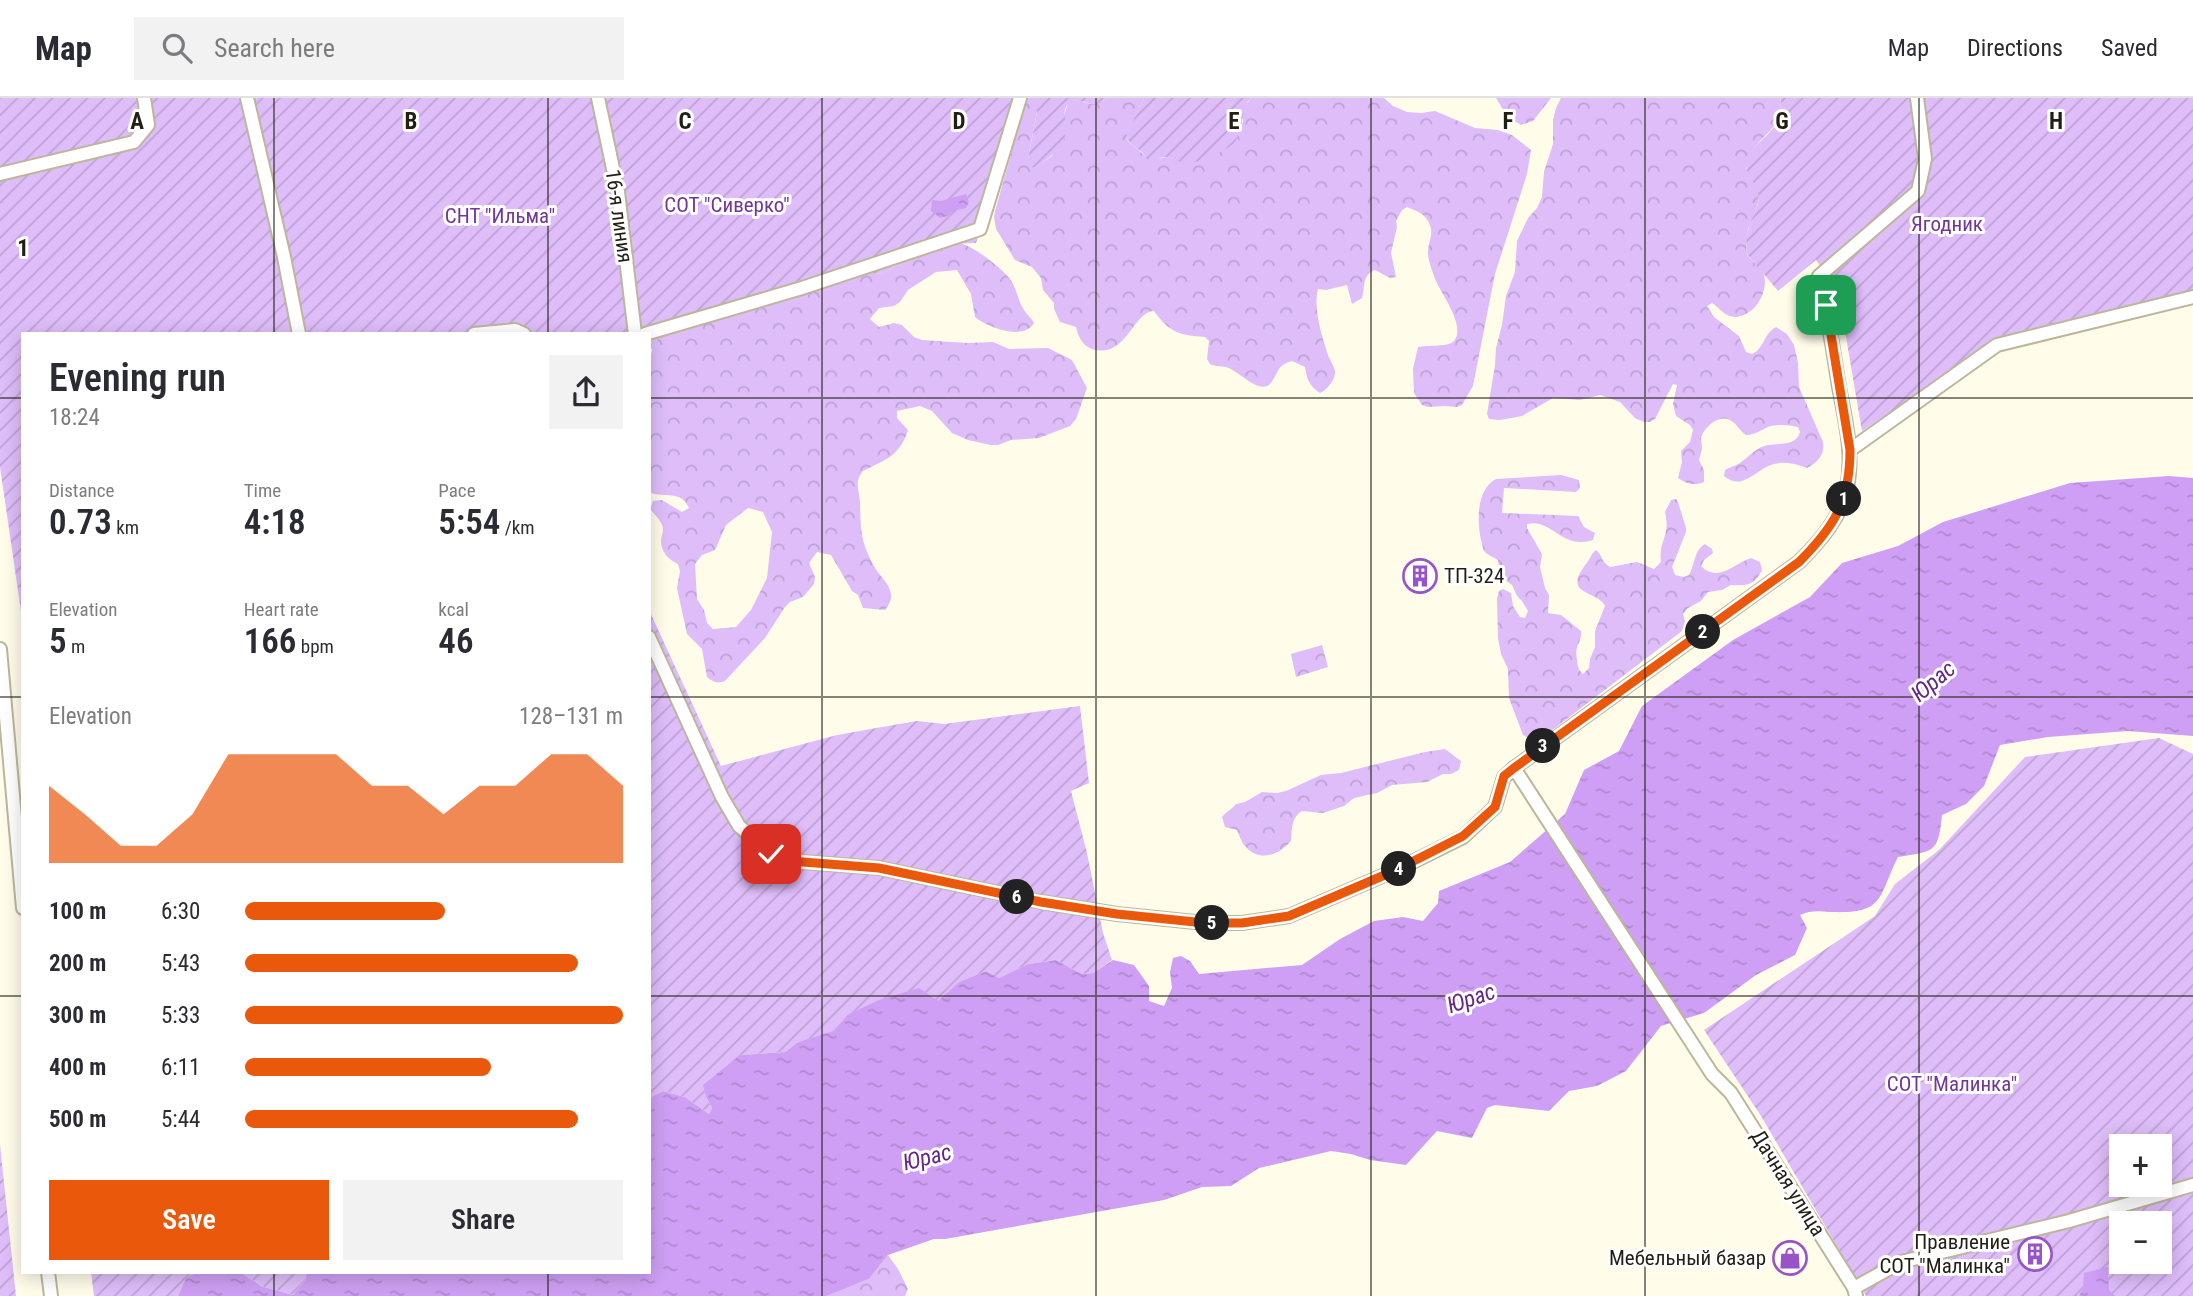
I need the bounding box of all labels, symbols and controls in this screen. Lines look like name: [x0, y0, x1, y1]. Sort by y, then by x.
search box: [134, 17, 624, 80]
text: Map: [35, 29, 92, 68]
icon: search: [158, 29, 196, 67]
text: Search here: [214, 33, 335, 63]
text: Map: [1888, 34, 1929, 62]
text: Directions: [1967, 34, 2063, 62]
text: Saved: [2101, 34, 2158, 62]
text: A: [130, 108, 144, 135]
text: B: [405, 108, 417, 135]
text: C: [678, 108, 692, 135]
text: D: [953, 108, 966, 135]
text: E: [1228, 108, 1240, 135]
text: F: [1503, 108, 1514, 135]
text: G: [1775, 108, 1789, 135]
text: H: [2049, 108, 2063, 135]
street label: 16-я линия: [601, 168, 637, 264]
park label: СОТ "Сиверко": [664, 193, 790, 217]
park label: СНТ "Ильма": [445, 204, 555, 228]
park label: Ягодник: [1911, 212, 1983, 236]
text: 1: [17, 235, 29, 262]
pin: [1796, 275, 1856, 335]
icon: arrive: [1807, 286, 1845, 324]
button: share: [549, 355, 623, 429]
text: Evening run: [49, 356, 226, 400]
text: 18:24: [49, 404, 100, 431]
text: Distance: [49, 479, 114, 502]
text: Time: [244, 479, 281, 502]
text: Pace: [438, 479, 476, 502]
pin: 1: [1826, 482, 1862, 516]
text: 1: [1839, 487, 1848, 510]
text: 0.73: [49, 502, 112, 543]
text: 4:18: [244, 502, 306, 543]
text: 5:54: [438, 502, 500, 543]
text: km: [112, 516, 139, 539]
text: /km: [500, 516, 535, 539]
building icon: ТП-324: [1401, 557, 1439, 595]
place label: ТП-324: [1444, 564, 1504, 588]
text: Elevation: [49, 598, 117, 621]
text: Heart rate: [244, 598, 319, 621]
text: kcal: [438, 598, 469, 621]
pin: 2: [1686, 614, 1720, 650]
text: 2: [1698, 620, 1707, 643]
text: 5: [49, 621, 67, 662]
text: 166: [244, 621, 296, 662]
text: 46: [438, 621, 474, 662]
text: m: [67, 635, 85, 658]
text: bpm: [296, 635, 334, 658]
water label: Юрас: [1906, 655, 1961, 708]
text: Elevation: [49, 703, 132, 730]
text: 128–131 m: [519, 703, 623, 730]
pin: 3: [1526, 728, 1560, 764]
text: 3: [1538, 734, 1547, 757]
pin: [741, 824, 801, 884]
icon: check: [752, 835, 790, 873]
pin: 4: [1382, 852, 1416, 886]
text: 4: [1394, 857, 1403, 880]
pin: 6: [1000, 880, 1034, 914]
text: 6: [1012, 885, 1021, 908]
text: 100 m: [49, 898, 106, 925]
text: 6:30: [161, 898, 200, 925]
pin: 5: [1194, 906, 1230, 940]
text: 5: [1207, 911, 1216, 934]
text: 200 m: [49, 950, 106, 977]
text: 5:43: [161, 950, 200, 977]
water label: Юрас: [1444, 978, 1499, 1019]
text: 300 m: [49, 1002, 106, 1029]
text: 5:33: [161, 1002, 200, 1029]
text: 400 m: [49, 1054, 106, 1081]
text: 6:11: [161, 1054, 200, 1081]
park label: СОТ "Малинка": [1887, 1072, 2017, 1096]
text: 500 m: [49, 1106, 106, 1133]
text: 5:44: [161, 1106, 200, 1133]
street label: Дачная улица: [1746, 1126, 1830, 1240]
map controls: [2109, 1134, 2172, 1274]
button: +: [2109, 1134, 2172, 1197]
water label: Юрас: [900, 1138, 954, 1177]
button: Save: [49, 1180, 329, 1260]
button: Share: [343, 1180, 623, 1260]
button: −: [2109, 1211, 2172, 1274]
place label: Правление СОТ "Малинка": [1879, 1230, 2010, 1278]
building icon: Правление СОТ "Малинка": [2016, 1235, 2054, 1273]
shop icon: Мебельный базар: [1771, 1239, 1809, 1277]
place label: Мебельный базар: [1609, 1246, 1766, 1270]

